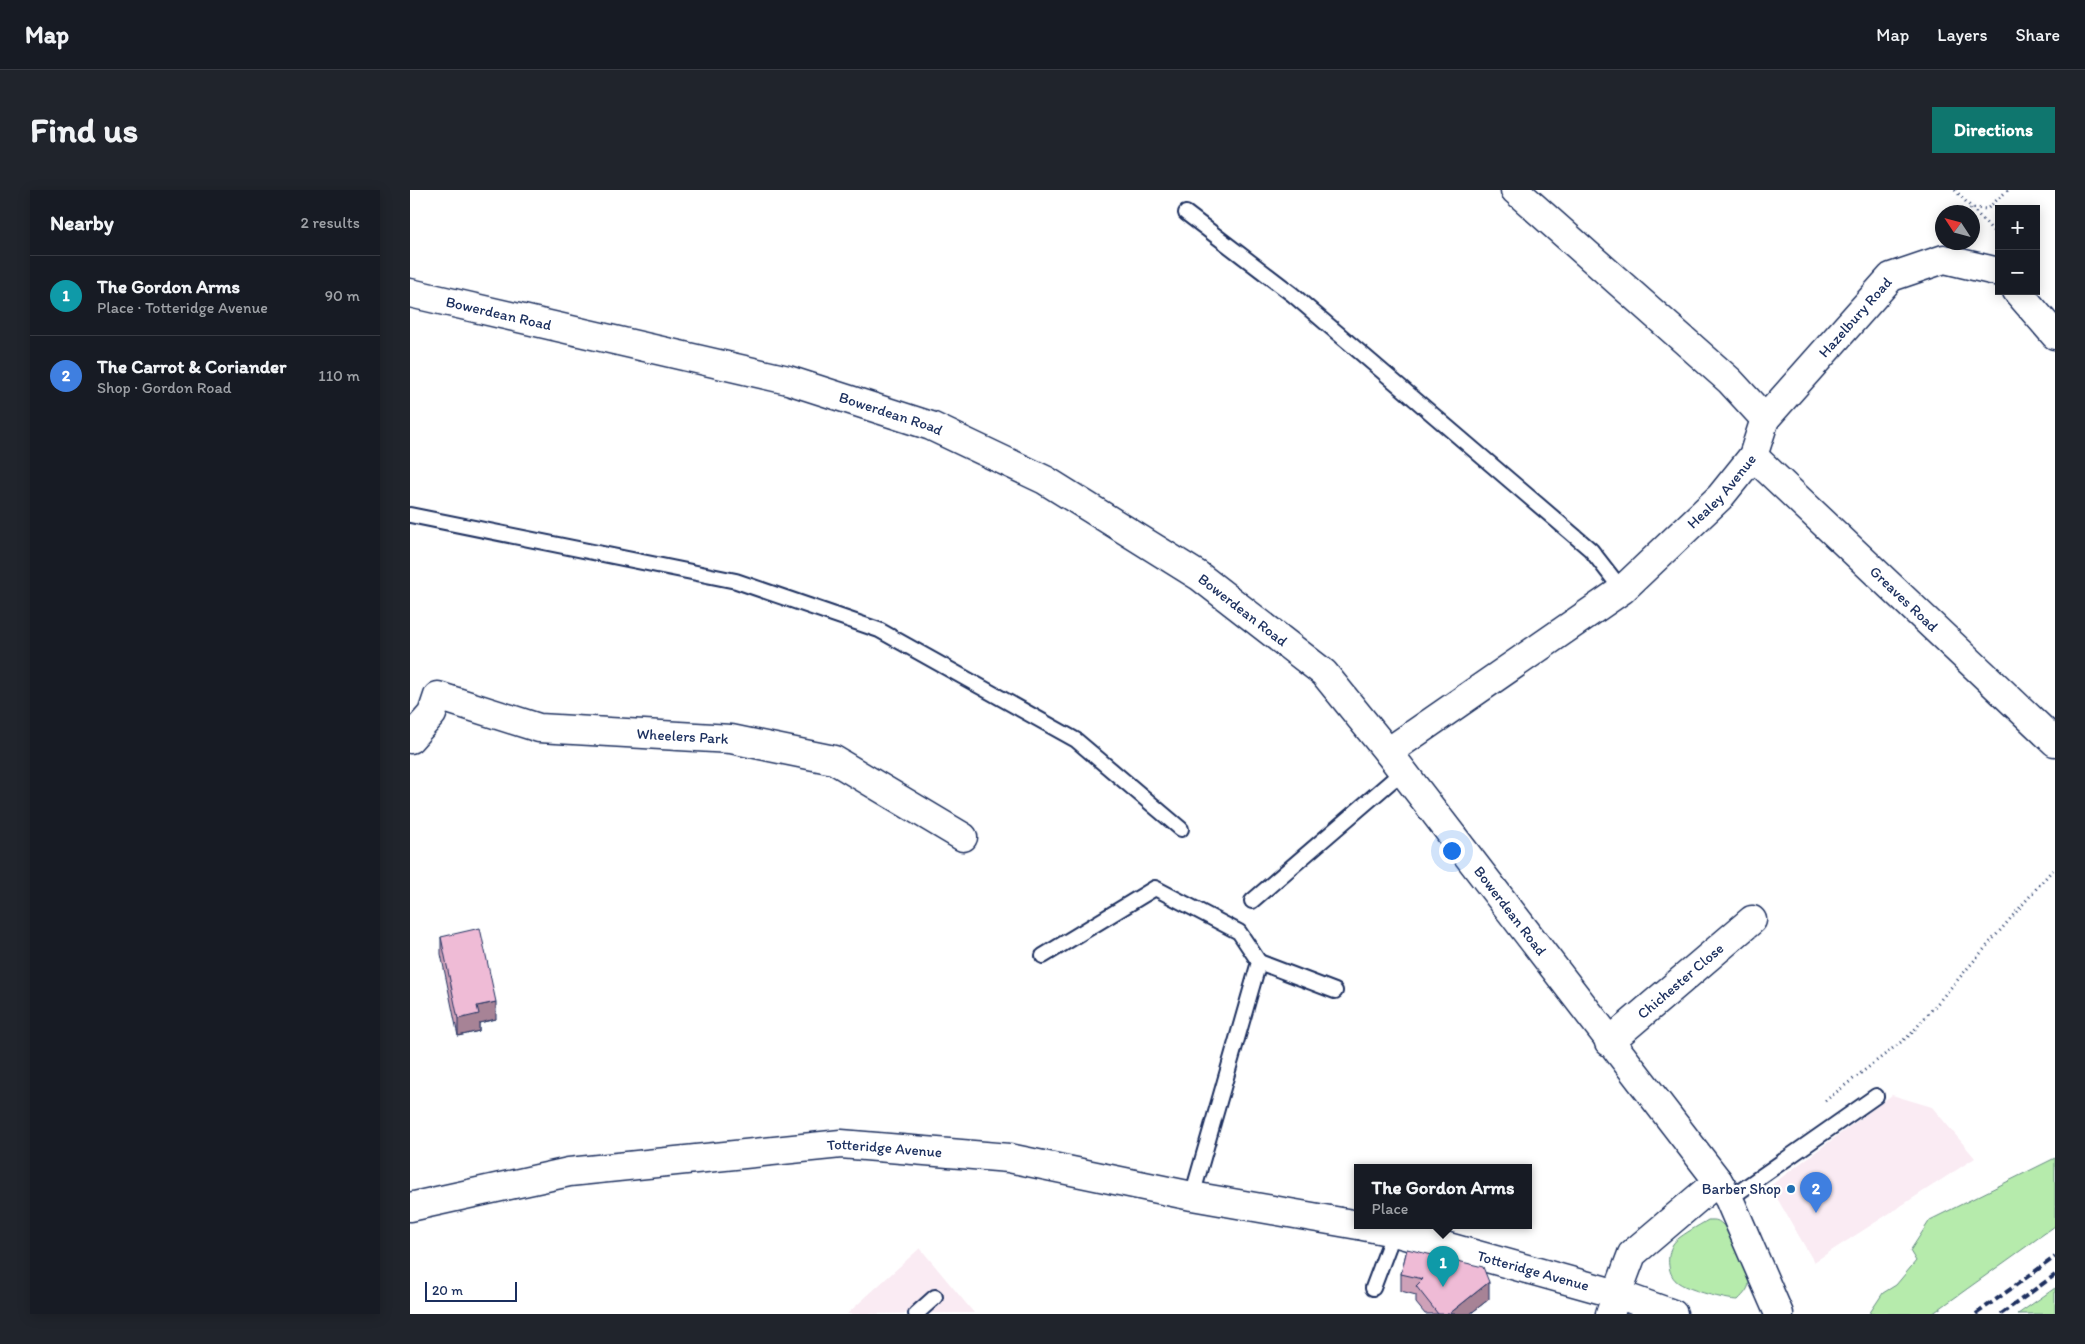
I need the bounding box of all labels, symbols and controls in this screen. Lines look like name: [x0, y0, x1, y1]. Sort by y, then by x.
text: Map: [25, 20, 69, 49]
text: Map: [1876, 24, 1909, 46]
text: Layers: [1937, 24, 1987, 46]
text: Share: [2015, 24, 2060, 46]
button: Directions: [1932, 107, 2055, 153]
text: Find us: [30, 109, 138, 151]
north arrow: [1935, 205, 1980, 250]
map controls: [1995, 205, 2040, 295]
button: +: [1995, 205, 2040, 250]
text: Nearby: [50, 210, 114, 235]
text: 2 results: [300, 213, 360, 232]
button: −: [1995, 250, 2040, 295]
street label: Hazelbury Road: [1815, 273, 1896, 361]
text: The Gordon Arms: [97, 275, 240, 298]
text: 1: [62, 286, 70, 305]
text: 90 m: [325, 286, 360, 305]
street label: Bowerdean Road: [444, 293, 553, 334]
text: Place · Totteridge Avenue: [97, 298, 268, 317]
text: The Carrot & Coriander: [97, 355, 286, 378]
text: 2: [62, 366, 70, 385]
text: 110 m: [318, 366, 360, 385]
text: Shop · Gordon Road: [97, 378, 232, 397]
street label: Bowerdean Road: [837, 388, 946, 439]
street label: Healey Avenue: [1683, 450, 1760, 532]
street label: Greaves Road: [1866, 562, 1943, 636]
street label: Bowerdean Road: [1194, 570, 1291, 650]
street label: Wheelers Park: [636, 725, 729, 748]
your location: [1439, 838, 1465, 864]
street label: Bowerdean Road: [1470, 863, 1550, 959]
street label: Chichester Close: [1634, 939, 1727, 1023]
street label: Totteridge Avenue: [826, 1135, 943, 1161]
popup: [1354, 1164, 1532, 1229]
pin: 2: [1800, 1172, 1832, 1213]
text: The Gordon Arms: [1372, 1176, 1514, 1199]
place label: Barber Shop: [1702, 1180, 1781, 1198]
marker: Barber Shop: [1785, 1183, 1797, 1195]
text: Place: [1372, 1199, 1408, 1218]
pin: 1: [1427, 1246, 1459, 1287]
street label: Totteridge Avenue: [1475, 1247, 1591, 1295]
scale bar: [425, 1279, 518, 1302]
text: 20 m: [432, 1282, 463, 1299]

